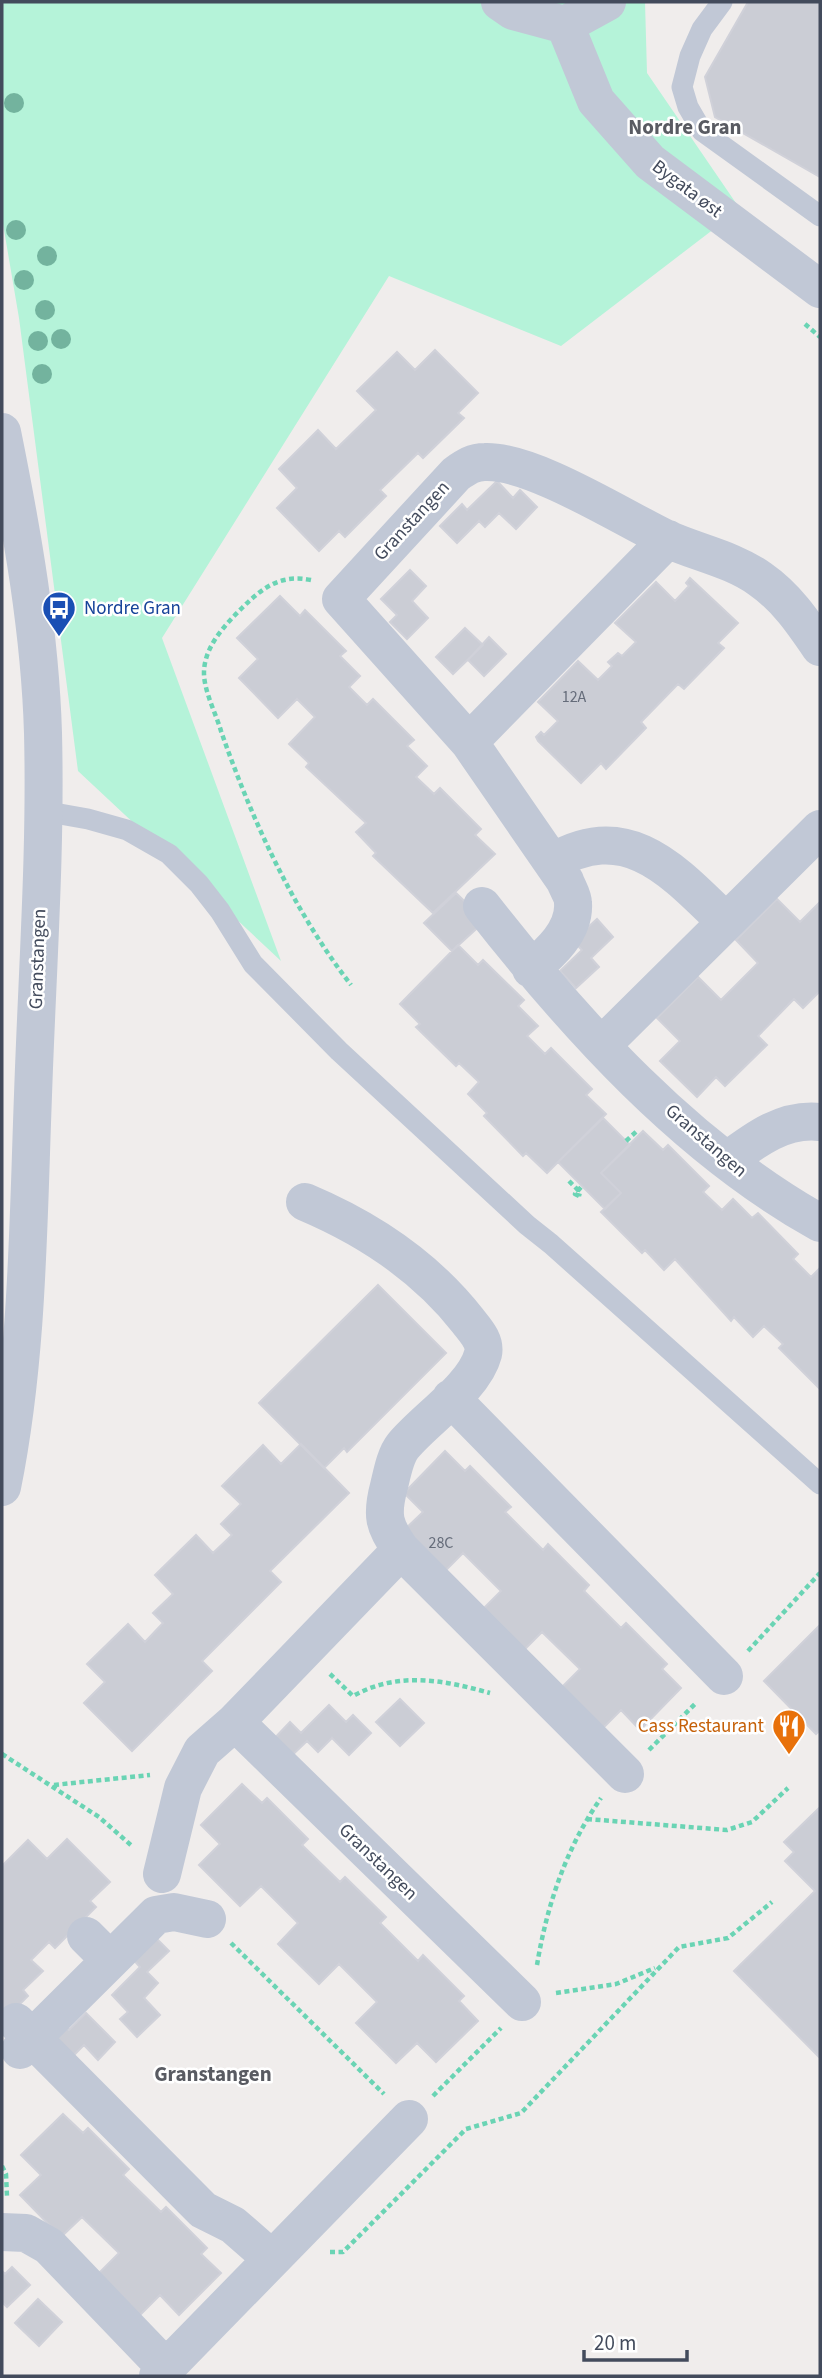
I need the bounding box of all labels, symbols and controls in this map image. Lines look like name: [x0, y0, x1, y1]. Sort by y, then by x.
district label: Nordre Gran: [628, 112, 742, 142]
street label: Bygata øst: [646, 154, 728, 225]
street label: Granstangen: [368, 475, 456, 567]
bus stop icon: Nordre Gran: [40, 589, 78, 638]
place label: Nordre Gran: [84, 595, 181, 622]
house number: 12A: [562, 686, 587, 708]
street label: Granstangen: [23, 908, 53, 1010]
street label: Granstangen: [659, 1098, 753, 1184]
house number: 28C: [428, 1532, 454, 1554]
restaurant icon: Cass Restaurant: [770, 1707, 808, 1756]
place label: Cass Restaurant: [638, 1713, 765, 1740]
street label: Granstangen: [332, 1817, 424, 1907]
district label: Granstangen: [154, 2059, 272, 2089]
scale bar: [584, 2318, 687, 2362]
text: 20 m: [594, 2328, 636, 2358]

